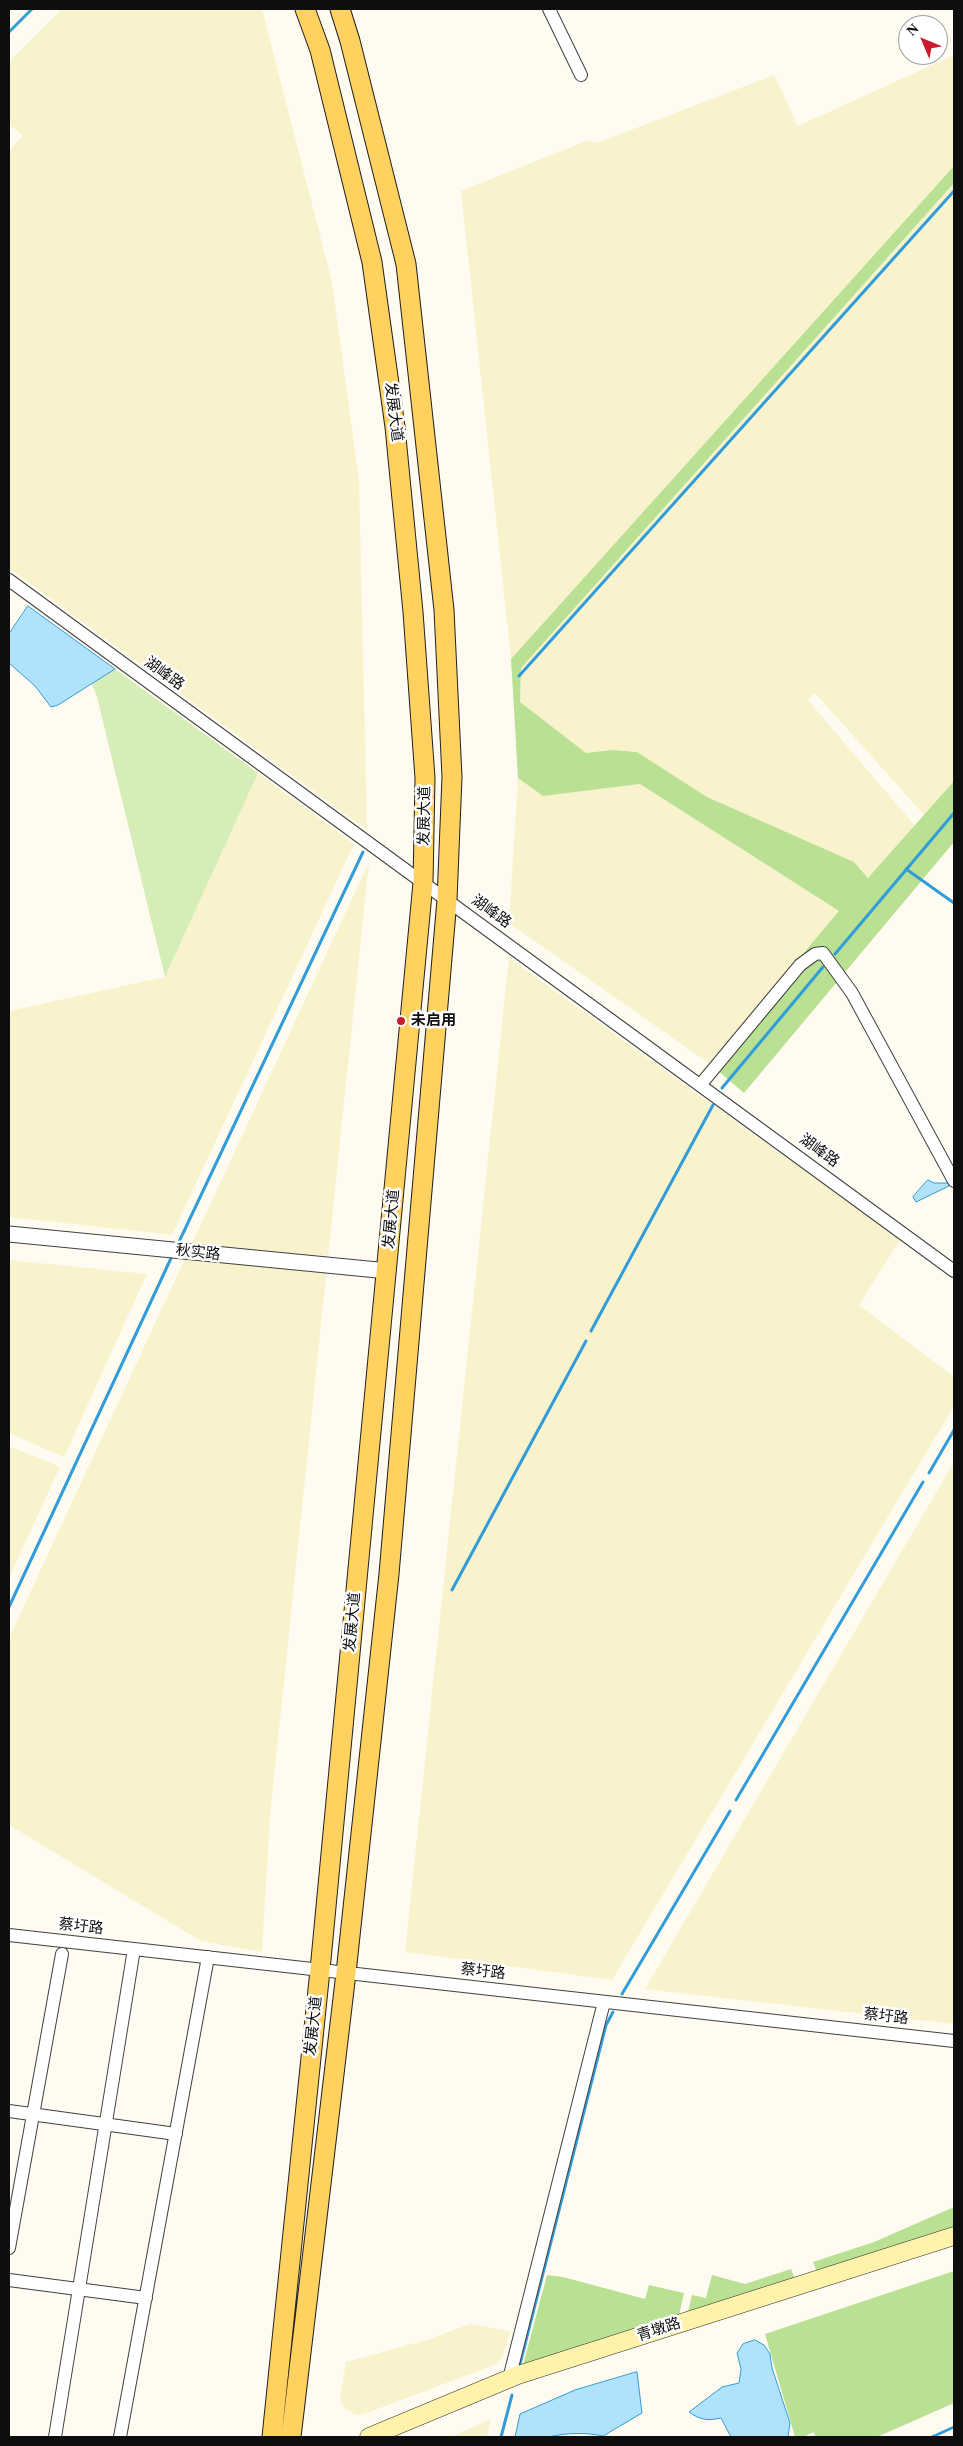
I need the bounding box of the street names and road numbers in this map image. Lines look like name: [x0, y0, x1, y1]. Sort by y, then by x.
street label: 发展大道: [380, 381, 406, 443]
street label: 湖峰路: [141, 653, 187, 695]
street label: 发展大道: [415, 786, 435, 846]
street label: 湖峰路: [468, 891, 514, 933]
street label: 湖峰路: [796, 1130, 842, 1172]
street label: 发展大道: [380, 1188, 404, 1250]
street label: 秋实路: [175, 1242, 221, 1264]
street label: 发展大道: [341, 1591, 365, 1653]
street label: 蔡圩路: [58, 1916, 104, 1938]
street label: 蔡圩路: [460, 1961, 506, 1983]
street label: 发展大道: [302, 1995, 326, 2057]
street label: 蔡圩路: [863, 2006, 909, 2028]
street label: 青墩路: [635, 2314, 683, 2346]

